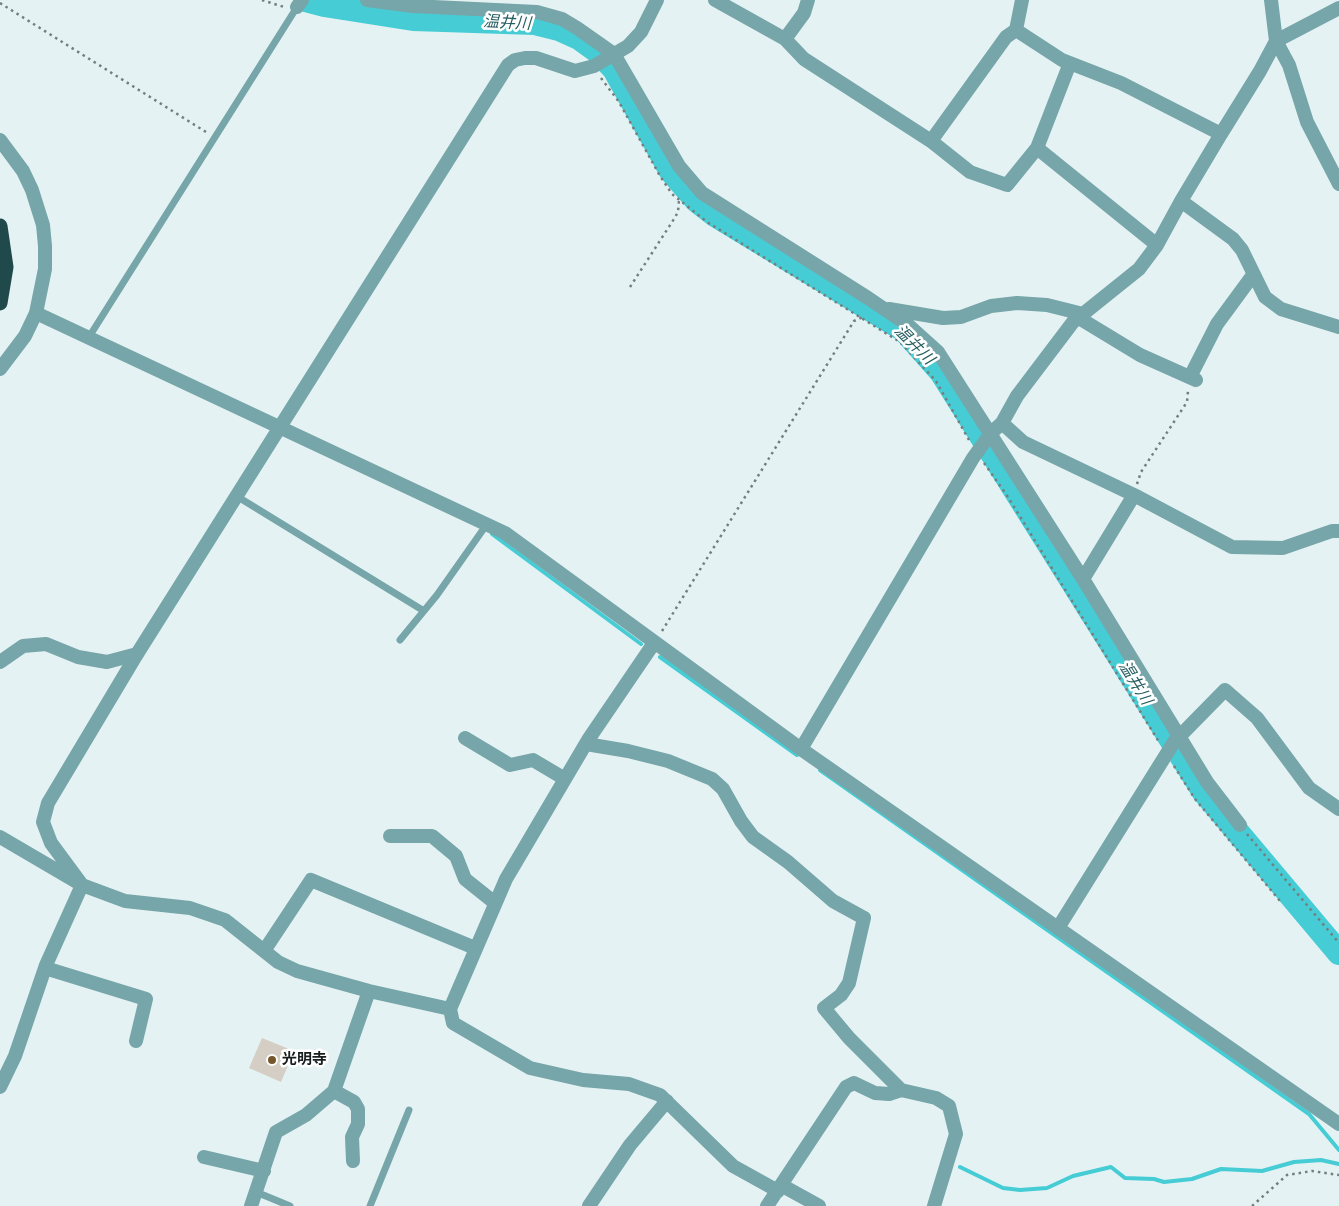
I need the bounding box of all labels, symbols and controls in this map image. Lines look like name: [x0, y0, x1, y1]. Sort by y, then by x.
water label: 温井川: [483, 12, 531, 34]
water label: 温井川: [890, 321, 938, 369]
water label: 温井川: [1114, 658, 1156, 708]
place label: 光明寺: [282, 1051, 327, 1069]
marker: 光明寺: [266, 1054, 278, 1066]

